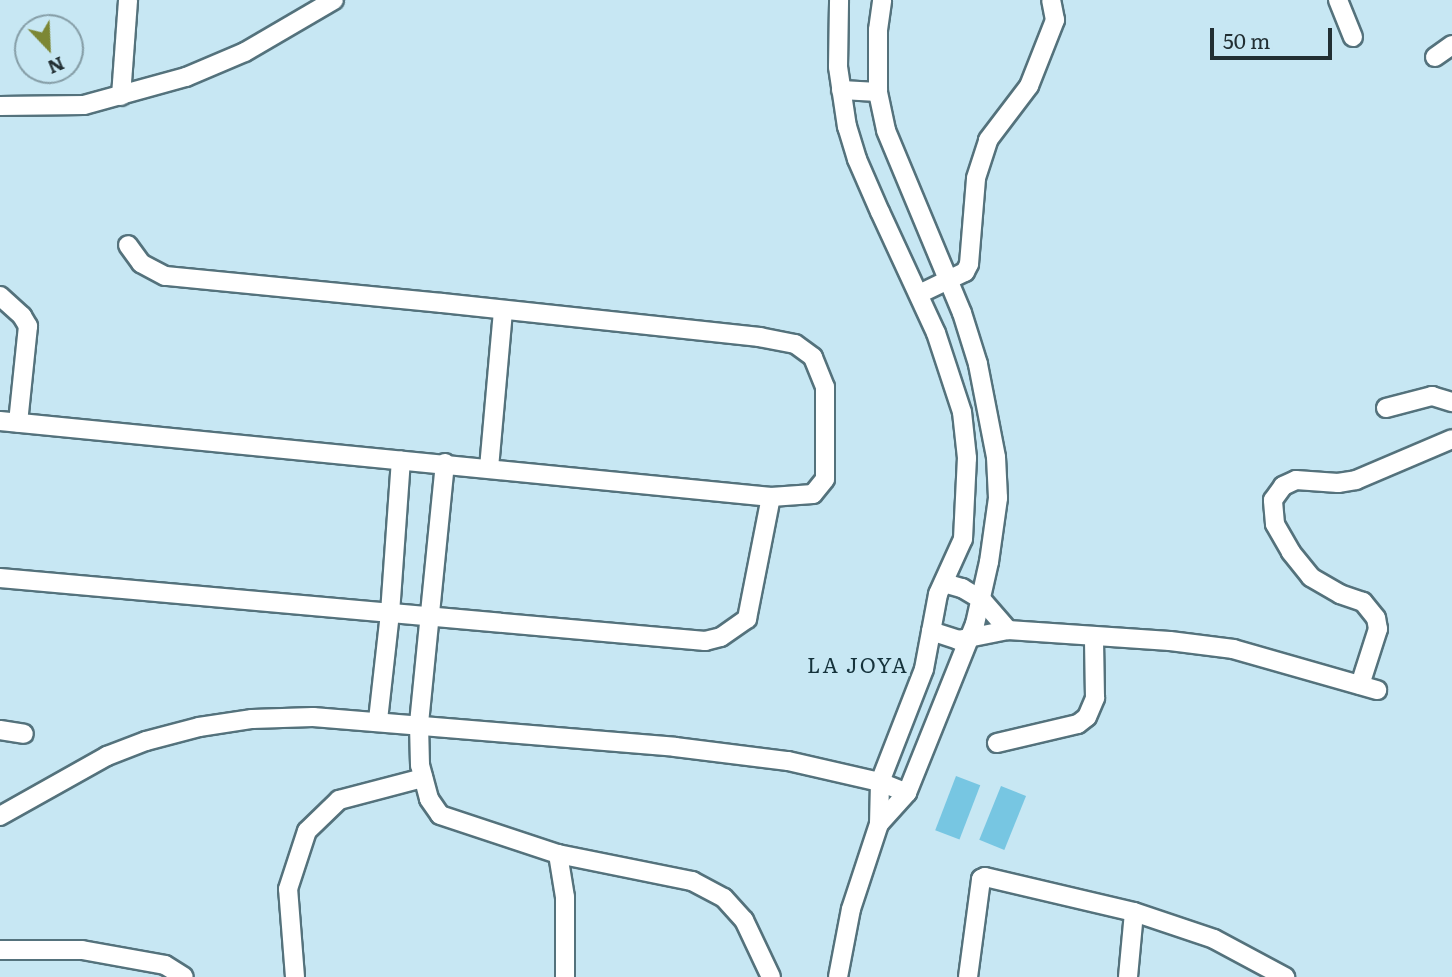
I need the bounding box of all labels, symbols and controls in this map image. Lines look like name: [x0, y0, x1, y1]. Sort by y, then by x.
north arrow: [14, 14, 84, 84]
scale bar: [1214, 14, 1336, 58]
text: 50 m: [1223, 24, 1270, 55]
text: N: [44, 50, 69, 82]
district label: LA JOYA: [808, 651, 908, 677]

